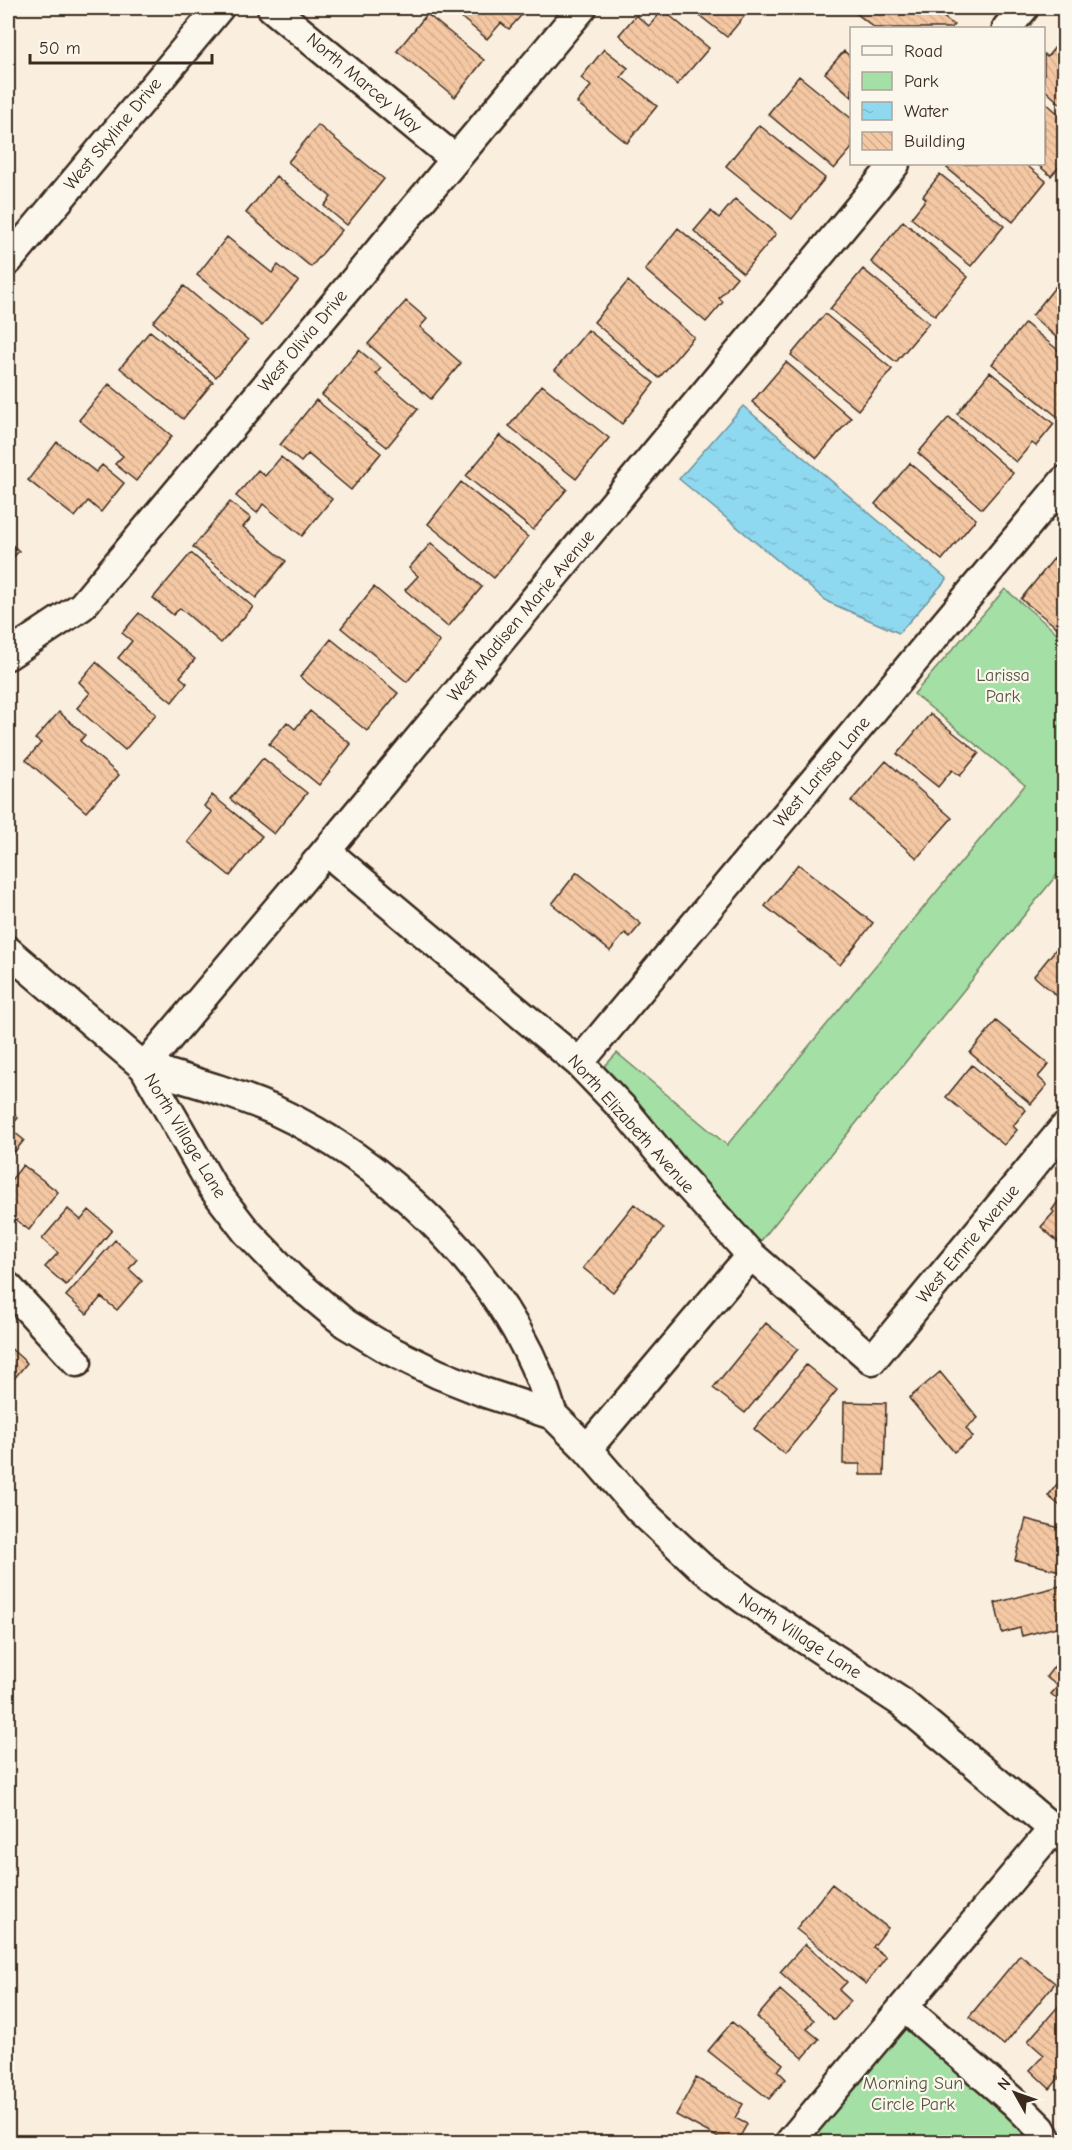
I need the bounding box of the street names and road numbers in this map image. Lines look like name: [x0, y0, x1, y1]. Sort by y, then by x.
street label: North Marcey Way: [302, 29, 427, 138]
street label: West Skyline Drive: [60, 73, 166, 195]
street label: West Olivia Drive: [254, 285, 352, 397]
street label: West Madisen Marie Avenue: [443, 526, 599, 706]
street label: West Larissa Lane: [769, 712, 875, 832]
street label: North Elizabeth Avenue: [563, 1050, 699, 1198]
street label: North Village Lane: [139, 1070, 231, 1202]
street label: West Emrie Avenue: [912, 1180, 1024, 1308]
street label: North Village Lane: [735, 1589, 865, 1683]

